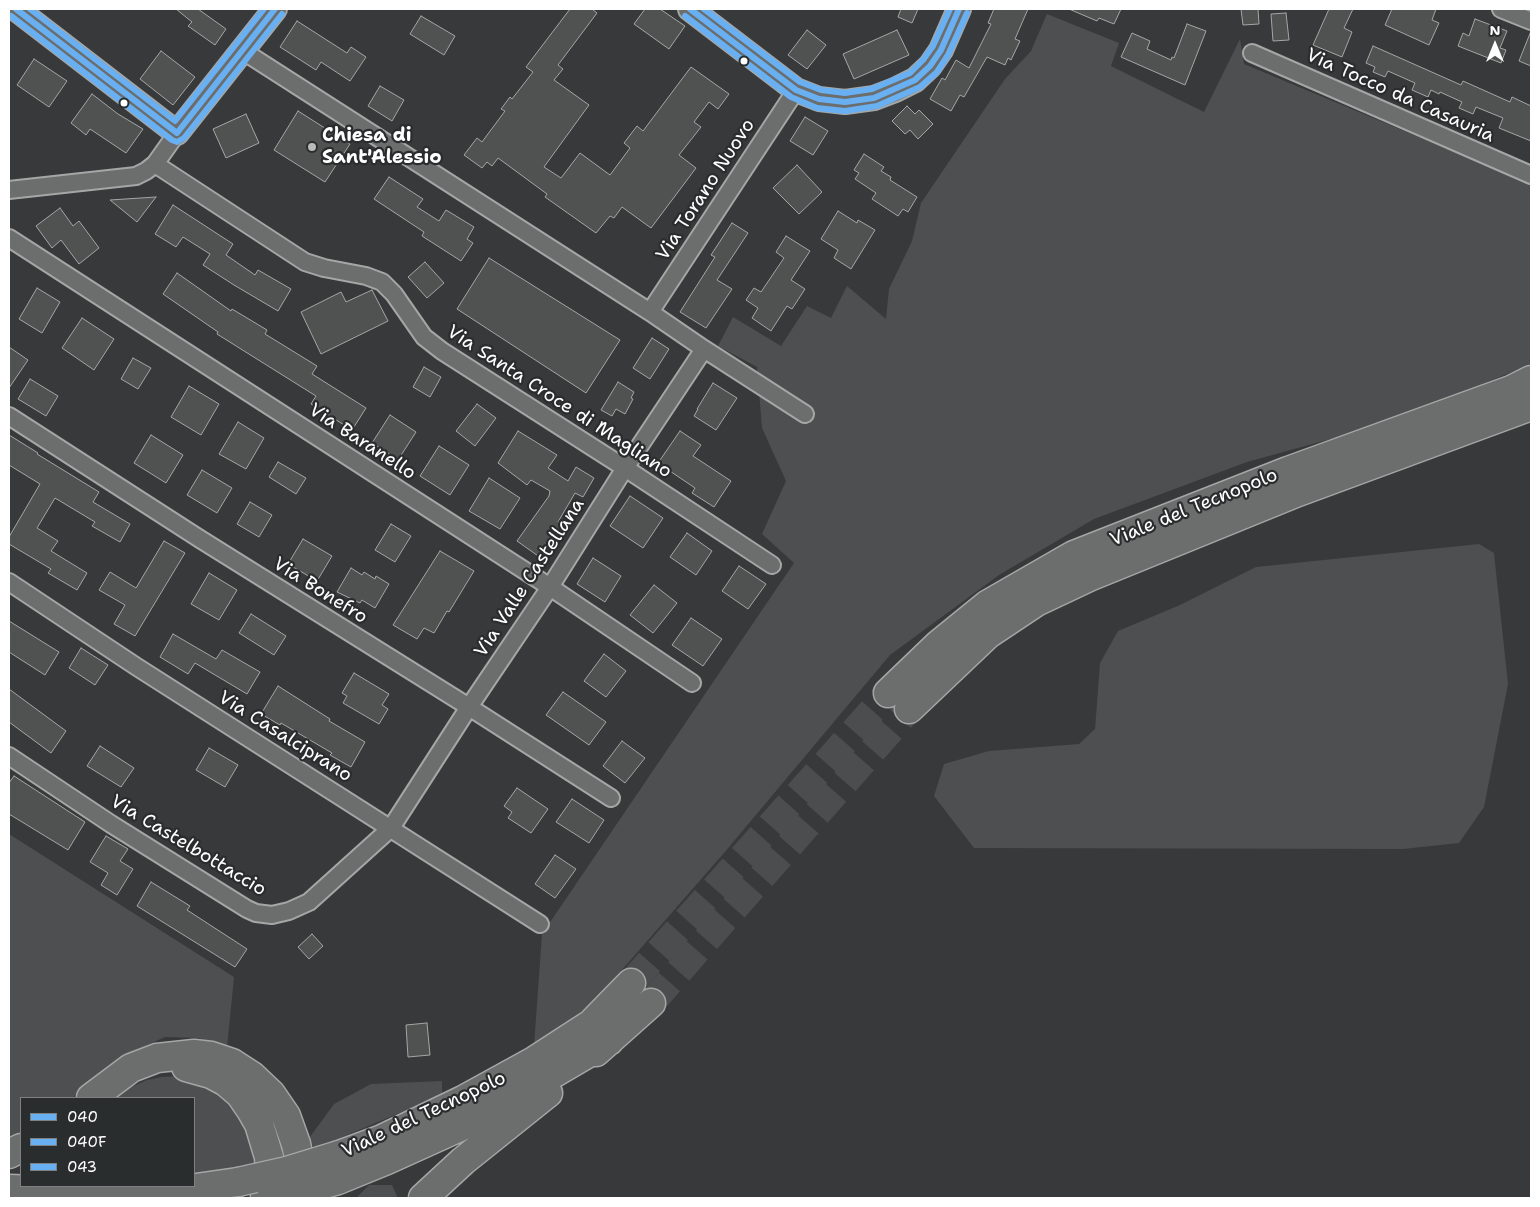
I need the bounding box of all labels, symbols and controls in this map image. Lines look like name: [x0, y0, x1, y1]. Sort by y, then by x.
north arrow: [1470, 20, 1520, 70]
text: N: [1489, 21, 1501, 39]
street label: Via Tocco da Casauria: [1302, 44, 1498, 148]
unlabelled marker: [739, 56, 749, 66]
unlabelled marker: [119, 98, 129, 108]
street label: Via Torano Nuovo: [652, 115, 760, 265]
place label: Chiesa di Sant'Alessio: [322, 125, 442, 169]
marker: Chiesa di Sant'Alessio: [306, 141, 318, 153]
street label: Via Santa Croce di Magliano: [442, 321, 676, 483]
street label: Via Baranello: [304, 399, 420, 485]
street label: Viale del Tecnopolo: [1107, 464, 1281, 552]
street label: Via Valle Castellana: [470, 494, 590, 662]
street label: Via Bonefro: [269, 553, 371, 629]
street label: Via Casalciprano: [214, 687, 356, 787]
street label: Via Castelbottaccio: [106, 791, 270, 901]
street label: Viale del Tecnopolo: [338, 1067, 510, 1163]
legend: [20, 1097, 195, 1187]
text: 040: [67, 1107, 98, 1127]
text: 040F: [67, 1132, 106, 1152]
text: 043: [67, 1157, 97, 1177]

